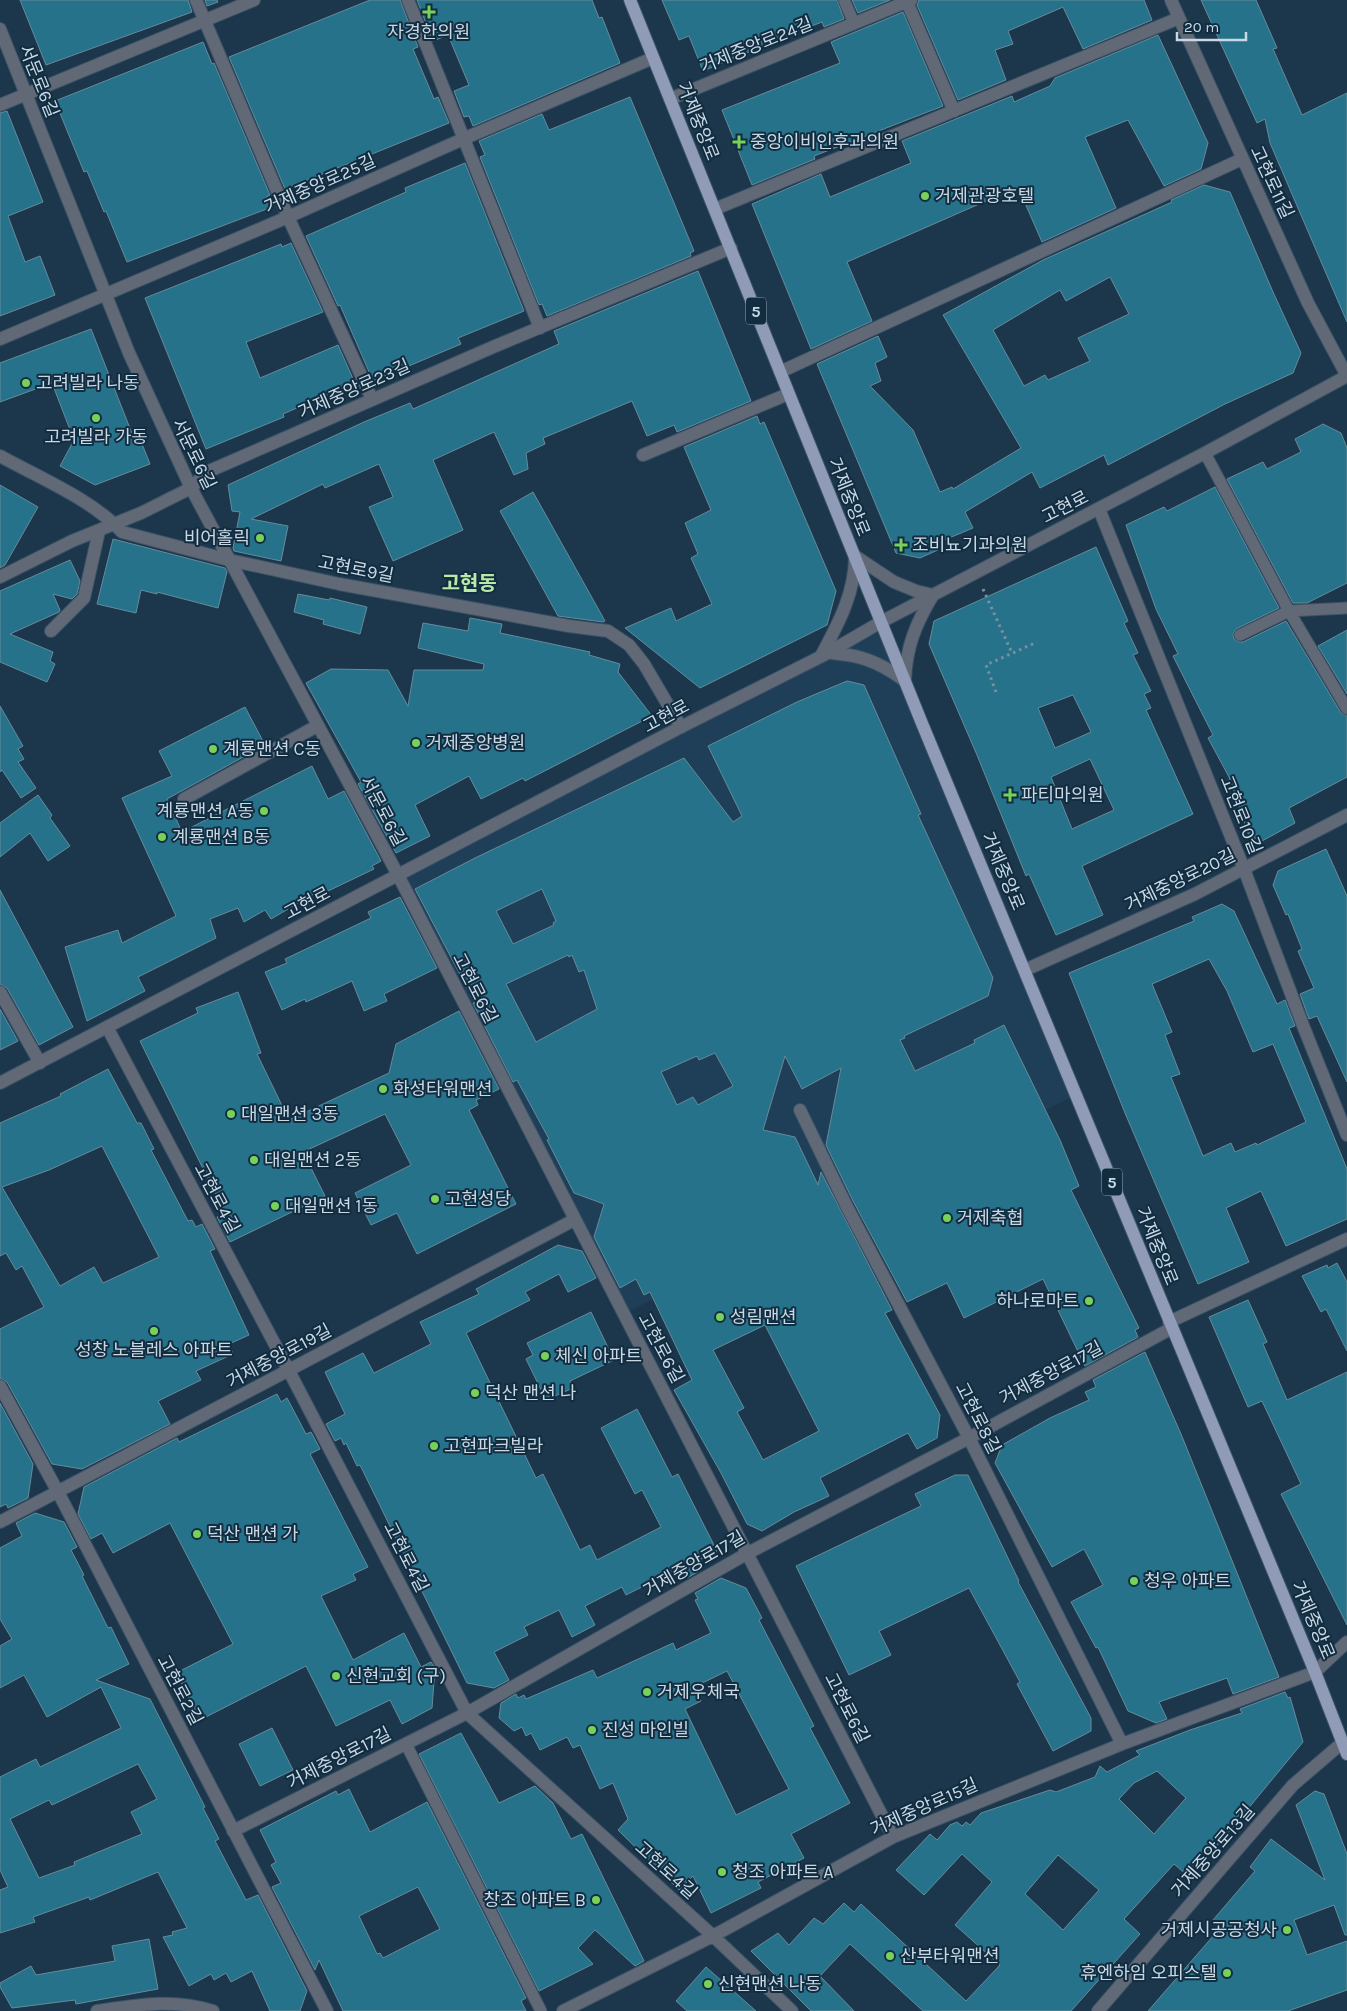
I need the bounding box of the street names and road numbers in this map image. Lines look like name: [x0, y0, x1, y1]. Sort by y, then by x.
street label: 거제중앙로24길: [696, 12, 816, 78]
street label: 서문로6길: [14, 41, 64, 121]
street label: 거제중앙로: [672, 78, 724, 164]
street label: 고현로11길: [1246, 142, 1298, 222]
street label: 거제중앙로25길: [261, 150, 379, 218]
road number: 5: [746, 298, 766, 324]
street label: 거제중앙로23길: [295, 354, 413, 424]
street label: 서문로6길: [167, 415, 221, 493]
street label: 거제중앙로: [823, 454, 875, 540]
street label: 고현로: [1038, 486, 1092, 528]
street label: 고현로9길: [316, 551, 396, 587]
street label: 고현로: [639, 695, 693, 737]
street label: 서문로6길: [355, 772, 411, 850]
street label: 고현로10길: [1215, 772, 1267, 858]
street label: 거제중앙로: [977, 829, 1029, 913]
street label: 거제중앙로20길: [1121, 844, 1239, 916]
street label: 고현로: [280, 882, 334, 924]
street label: 고현로6길: [448, 949, 502, 1027]
street label: 고현로4길: [189, 1159, 245, 1237]
road number: 5: [1102, 1168, 1122, 1196]
street label: 거제중앙로: [1131, 1203, 1183, 1289]
street label: 고현로6길: [633, 1309, 689, 1387]
street label: 거제중앙로19길: [223, 1319, 335, 1393]
street label: 거제중앙로17길: [996, 1337, 1106, 1409]
street label: 고현로8길: [951, 1379, 1005, 1457]
street label: 고현로4길: [379, 1518, 433, 1596]
street label: 거제중앙로17길: [639, 1526, 749, 1602]
street label: 거제중앙로: [1287, 1578, 1339, 1662]
street label: 고현로2길: [152, 1651, 208, 1729]
street label: 고현로6길: [820, 1669, 874, 1747]
street label: 거제중앙로17길: [283, 1722, 395, 1794]
street label: 거제중앙로15길: [867, 1773, 981, 1841]
street label: 거제중앙로13길: [1167, 1800, 1259, 1902]
street label: 고현로4길: [630, 1836, 702, 1904]

